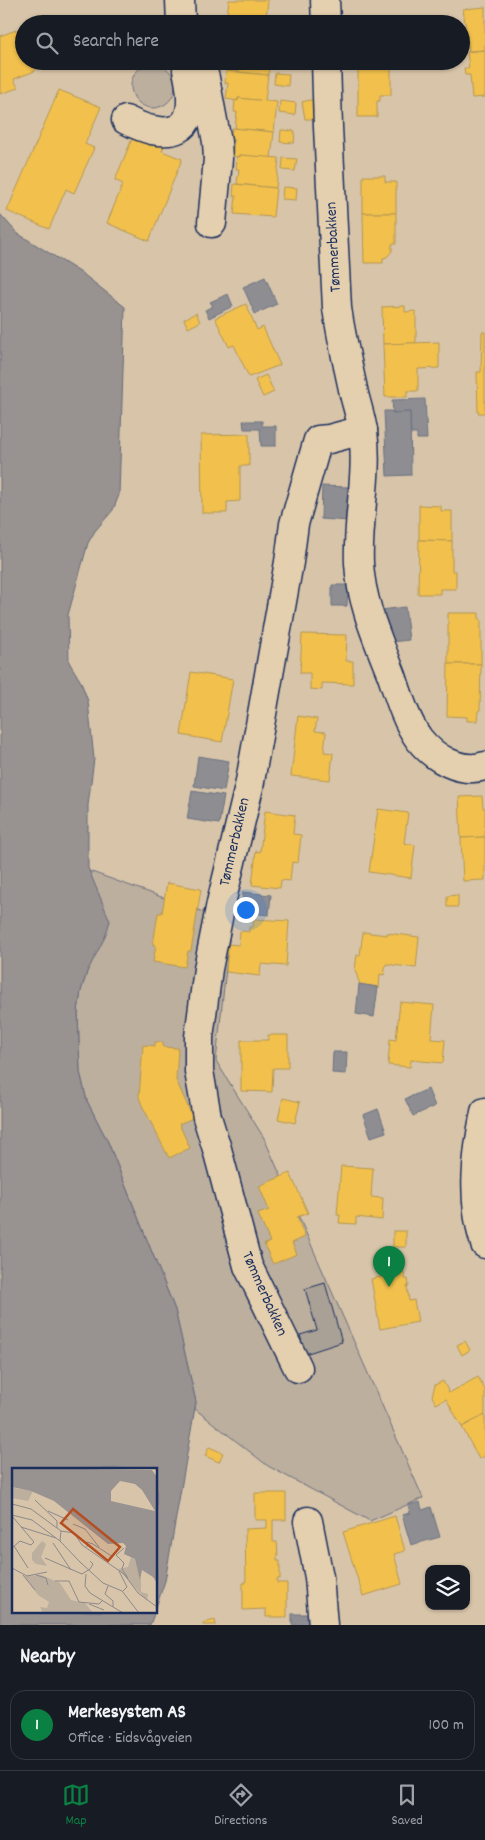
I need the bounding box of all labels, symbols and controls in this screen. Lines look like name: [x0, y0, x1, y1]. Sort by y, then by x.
search box: [15, 15, 470, 70]
icon: search: [33, 29, 61, 57]
text: Search here: [73, 29, 159, 56]
street label: Tømmerbakken: [320, 201, 348, 293]
street label: Tømmerbakken: [214, 795, 256, 889]
your location: [233, 897, 259, 923]
pin: 1: [373, 1246, 405, 1287]
street label: Tømmerbakken: [235, 1248, 293, 1340]
inset map: [12, 1468, 158, 1612]
map controls: [425, 1565, 470, 1610]
button: layers: [425, 1565, 470, 1610]
text: Nearby: [20, 1643, 75, 1673]
text: Merkesystem AS: [68, 1700, 186, 1727]
text: 1: [35, 1714, 39, 1737]
text: 100 m: [428, 1714, 464, 1737]
text: Office · Eidsvågveien: [68, 1727, 192, 1750]
tab: Map: [62, 1781, 90, 1831]
tab: Directions: [214, 1781, 267, 1831]
tab: Saved: [392, 1781, 423, 1831]

